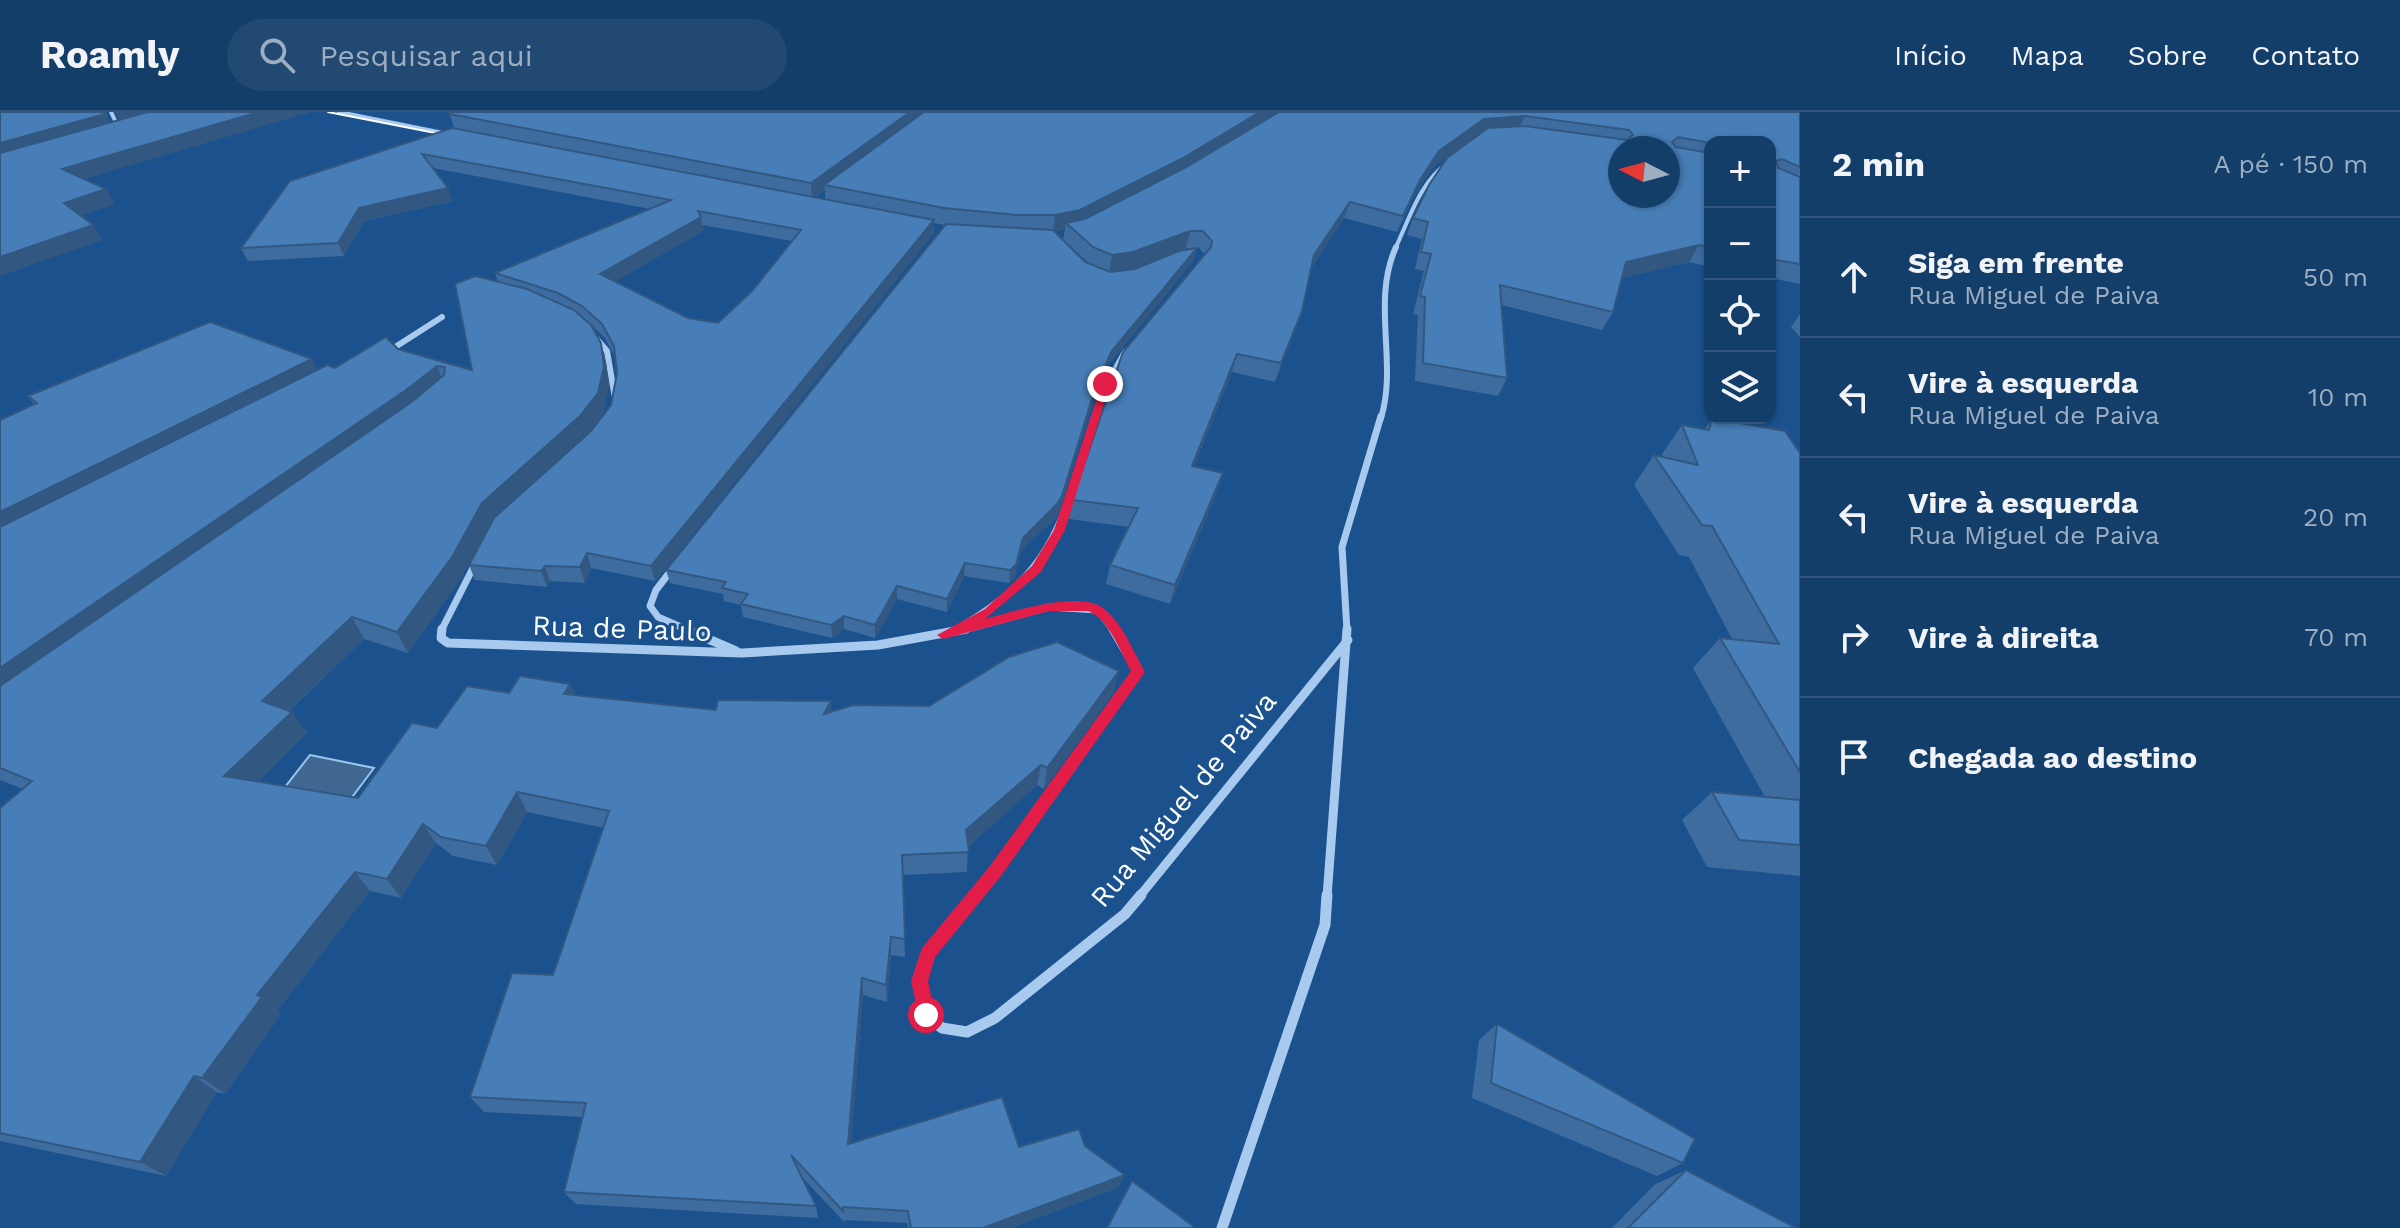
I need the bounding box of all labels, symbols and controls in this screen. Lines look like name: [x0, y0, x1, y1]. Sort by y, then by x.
search box: [227, 19, 787, 91]
text: Roamly: [40, 33, 179, 77]
icon: search: [255, 33, 299, 77]
text: Pesquisar aqui: [319, 38, 533, 73]
text: Início: [1894, 39, 1967, 72]
text: Mapa: [2011, 39, 2084, 72]
text: Sobre: [2128, 39, 2207, 72]
text: Contato: [2251, 39, 2360, 72]
north arrow: [1608, 136, 1680, 208]
map controls: [1704, 136, 1776, 424]
button: +: [1704, 136, 1776, 208]
text: 2 min: [1832, 144, 1925, 184]
text: A pé · 150 m: [2214, 149, 2368, 179]
button: −: [1704, 208, 1776, 280]
text: Siga em frente: [1908, 245, 2124, 280]
icon: ahead: [1832, 255, 1876, 299]
text: 50 m: [2303, 262, 2368, 292]
button: locate: [1704, 280, 1776, 352]
text: Rua Miguel de Paiva: [1908, 280, 2160, 310]
button: layers: [1704, 352, 1776, 424]
text: Vire à esquerda: [1908, 365, 2138, 400]
route end: [1087, 366, 1123, 402]
icon: left: [1832, 375, 1876, 419]
text: 10 m: [2308, 382, 2368, 412]
text: Rua Miguel de Paiva: [1908, 400, 2160, 430]
text: Vire à esquerda: [1908, 485, 2138, 520]
icon: left: [1832, 495, 1876, 539]
text: 20 m: [2303, 502, 2368, 532]
text: Rua Miguel de Paiva: [1908, 520, 2160, 550]
street label: Rua de Paulo: [532, 609, 712, 648]
icon: right: [1832, 615, 1876, 659]
text: Vire à direita: [1908, 620, 2099, 655]
text: 70 m: [2304, 622, 2368, 652]
street label: Rua Miguel de Paiva: [1084, 685, 1283, 914]
icon: arrive: [1832, 735, 1876, 779]
text: Chegada ao destino: [1908, 740, 2197, 775]
route start: [908, 997, 944, 1033]

